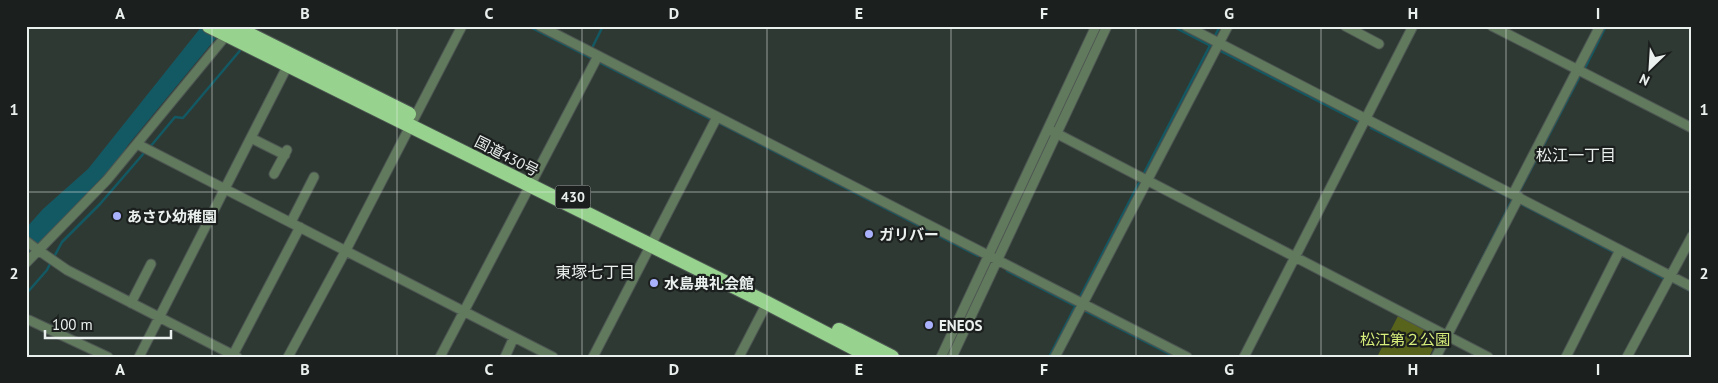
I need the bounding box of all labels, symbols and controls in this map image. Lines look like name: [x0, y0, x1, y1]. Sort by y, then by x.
text: A: [115, 3, 125, 23]
text: B: [300, 3, 310, 23]
text: C: [485, 3, 494, 23]
text: D: [669, 3, 679, 23]
text: E: [855, 3, 863, 23]
text: F: [1040, 3, 1048, 23]
text: G: [1224, 3, 1234, 23]
text: H: [1408, 3, 1418, 23]
text: I: [1596, 3, 1600, 23]
north arrow: [1626, 42, 1676, 92]
text: N: [1637, 70, 1652, 90]
text: 1: [9, 99, 19, 119]
text: 1: [1699, 99, 1709, 119]
street label: 国道430号: [472, 132, 542, 180]
district label: 松江一丁目: [1536, 145, 1616, 165]
road number: 430: [556, 186, 590, 208]
place label: あさひ幼稚園: [127, 207, 217, 226]
marker: あさひ幼稚園: [111, 210, 123, 222]
place label: ガリバー: [879, 225, 939, 244]
marker: ガリバー: [863, 228, 875, 240]
district label: 東塚七丁目: [555, 262, 635, 282]
text: 2: [9, 263, 19, 283]
text: 2: [1699, 263, 1709, 283]
place label: 水島典礼会館: [664, 274, 754, 293]
marker: 水島典礼会館: [648, 277, 660, 289]
scale bar: [45, 308, 171, 340]
text: 100 m: [52, 315, 93, 334]
place label: ENEOS: [939, 316, 983, 335]
marker: ENEOS: [923, 319, 935, 331]
park label: 松江第２公園: [1360, 330, 1450, 349]
text: A: [115, 359, 125, 379]
text: B: [300, 359, 310, 379]
text: C: [485, 359, 494, 379]
text: D: [669, 359, 679, 379]
text: E: [855, 359, 863, 379]
text: F: [1040, 359, 1048, 379]
text: G: [1224, 359, 1234, 379]
text: H: [1408, 359, 1418, 379]
text: I: [1596, 359, 1600, 379]

